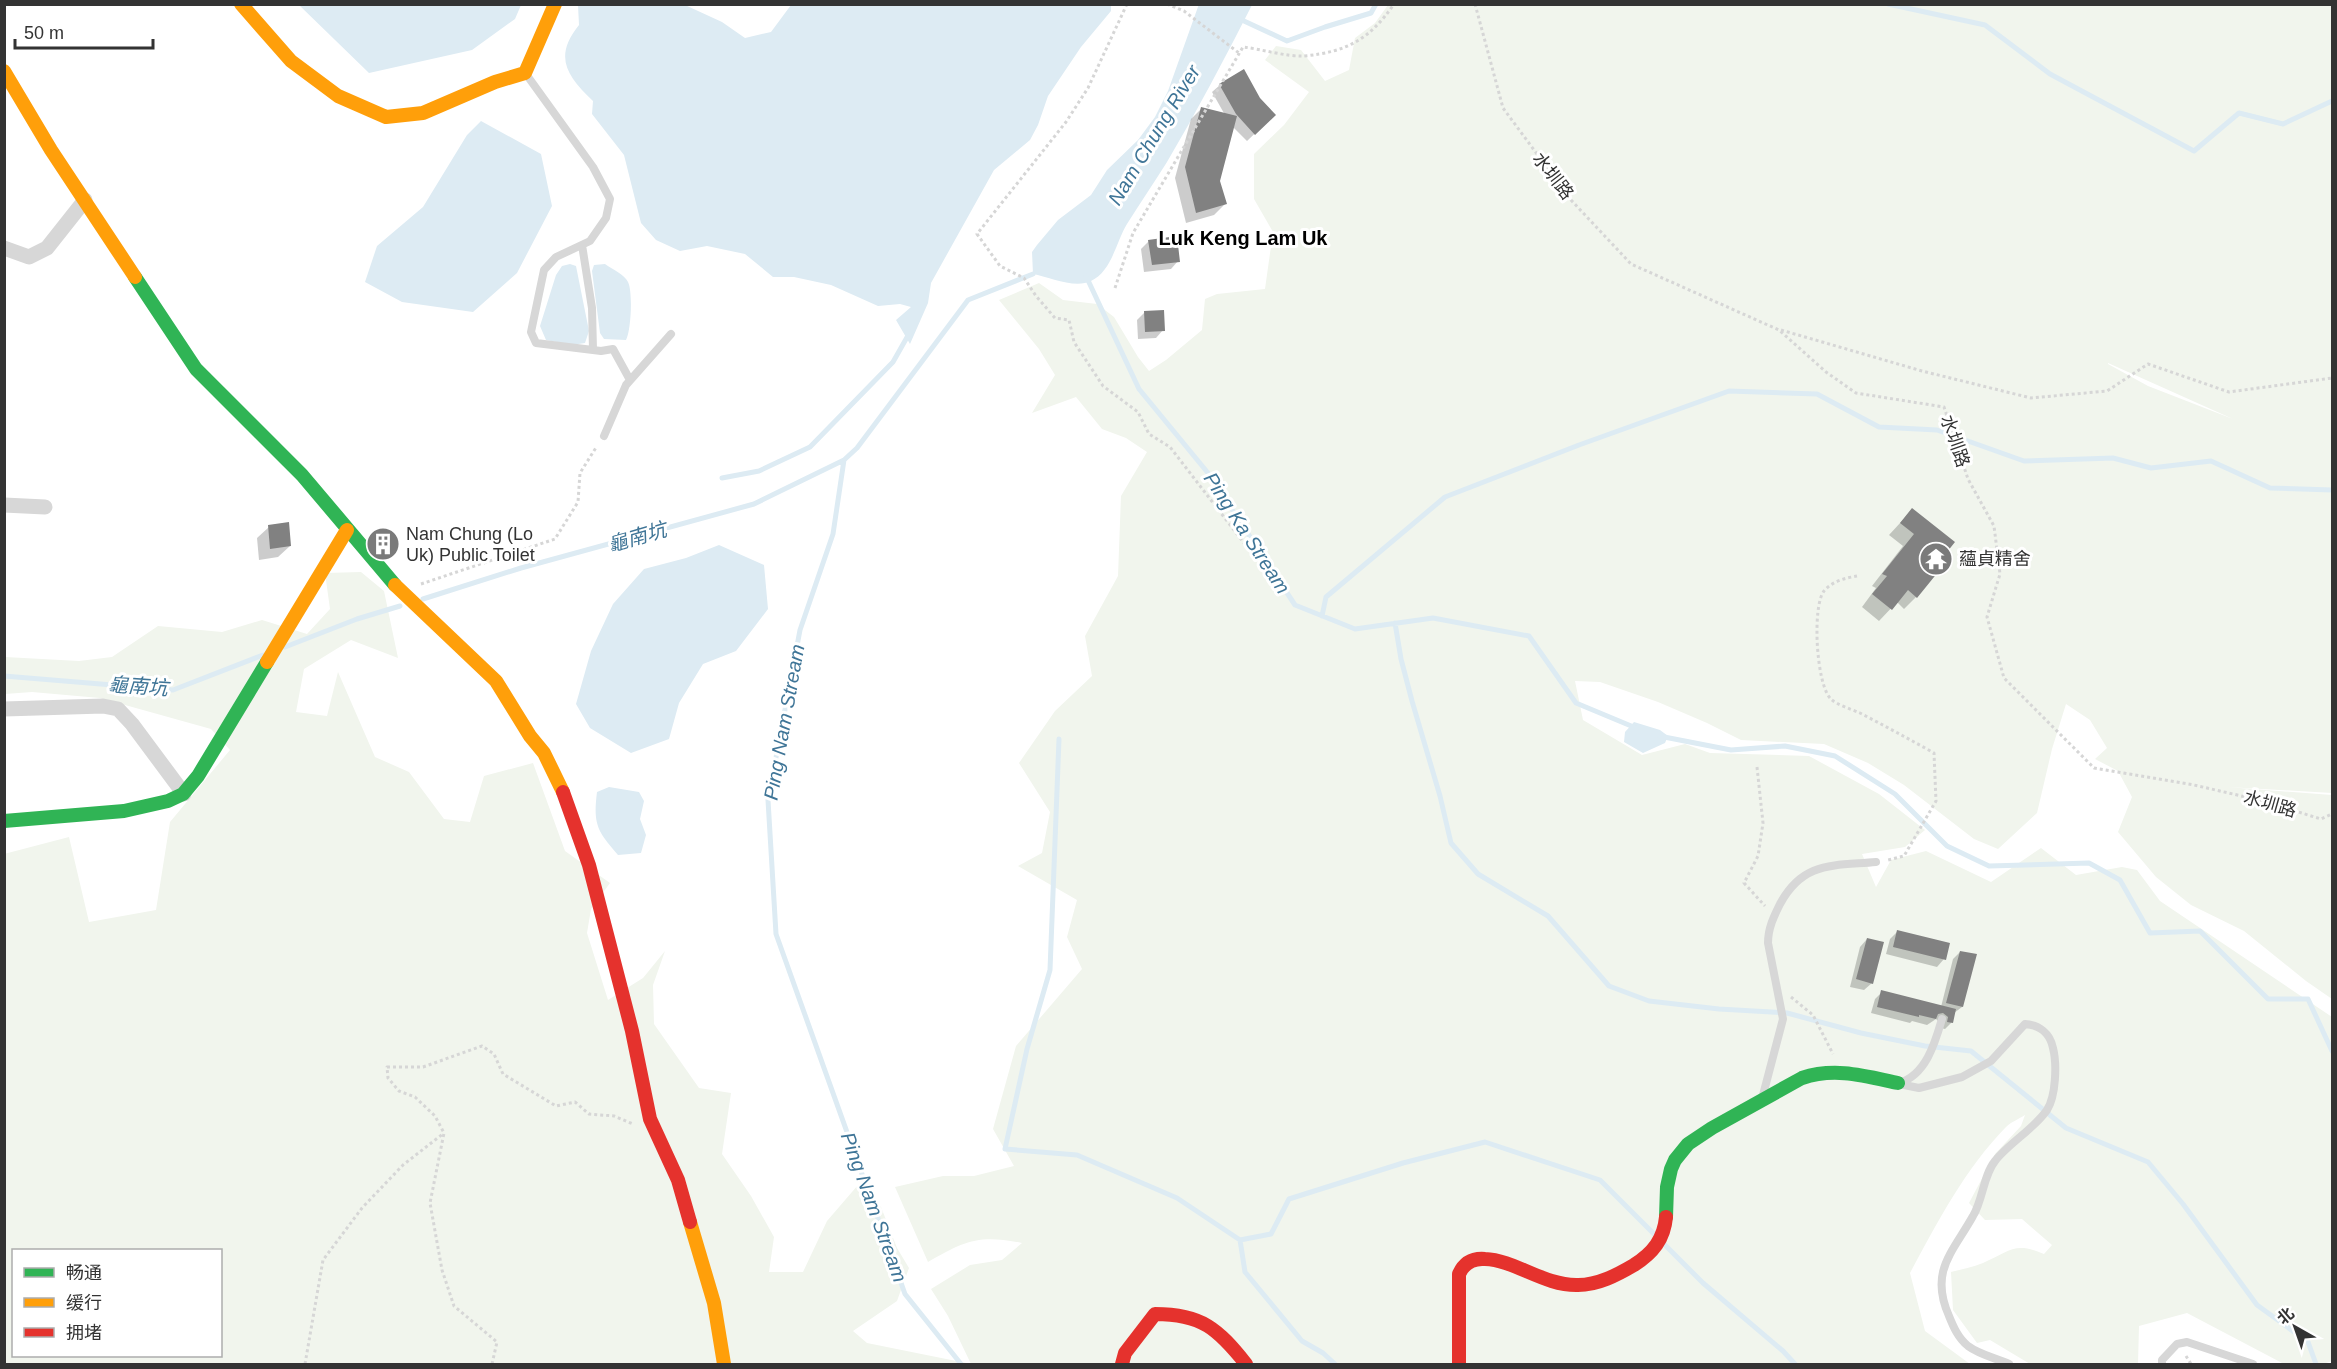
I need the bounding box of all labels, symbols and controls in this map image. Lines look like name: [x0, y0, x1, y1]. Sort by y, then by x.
scale bar: [15, 12, 153, 50]
text: 50 m: [24, 23, 64, 43]
water label: Nam Chung River: [1104, 60, 1205, 209]
street label: 水圳路: [1528, 149, 1578, 203]
district label: Luk Keng Lam Uk: [1159, 227, 1328, 249]
street label: 水圳路: [1937, 412, 1973, 470]
water label: Ping Ka Stream: [1200, 468, 1294, 598]
water label: 龜南坑: [605, 517, 672, 556]
place label: Nam Chung (Lo Uk) Public Toilet: [406, 524, 535, 565]
building icon: Nam Chung (Lo Uk) Public Toilet: [365, 526, 401, 562]
temple icon: 蘊貞精舍: [1918, 541, 1954, 577]
place label: 蘊貞精舍: [1959, 549, 2031, 569]
water label: Ping Nam Stream: [759, 642, 809, 802]
water label: 龜南坑: [107, 673, 172, 699]
street label: 水圳路: [2241, 787, 2299, 821]
water label: Ping Nam Stream: [837, 1129, 911, 1285]
legend: [12, 1249, 222, 1357]
text: 畅通: [66, 1263, 102, 1283]
text: 缓行: [66, 1293, 102, 1313]
north arrow: [2265, 1297, 2325, 1357]
text: 北: [2274, 1304, 2297, 1328]
text: 拥堵: [66, 1323, 102, 1343]

